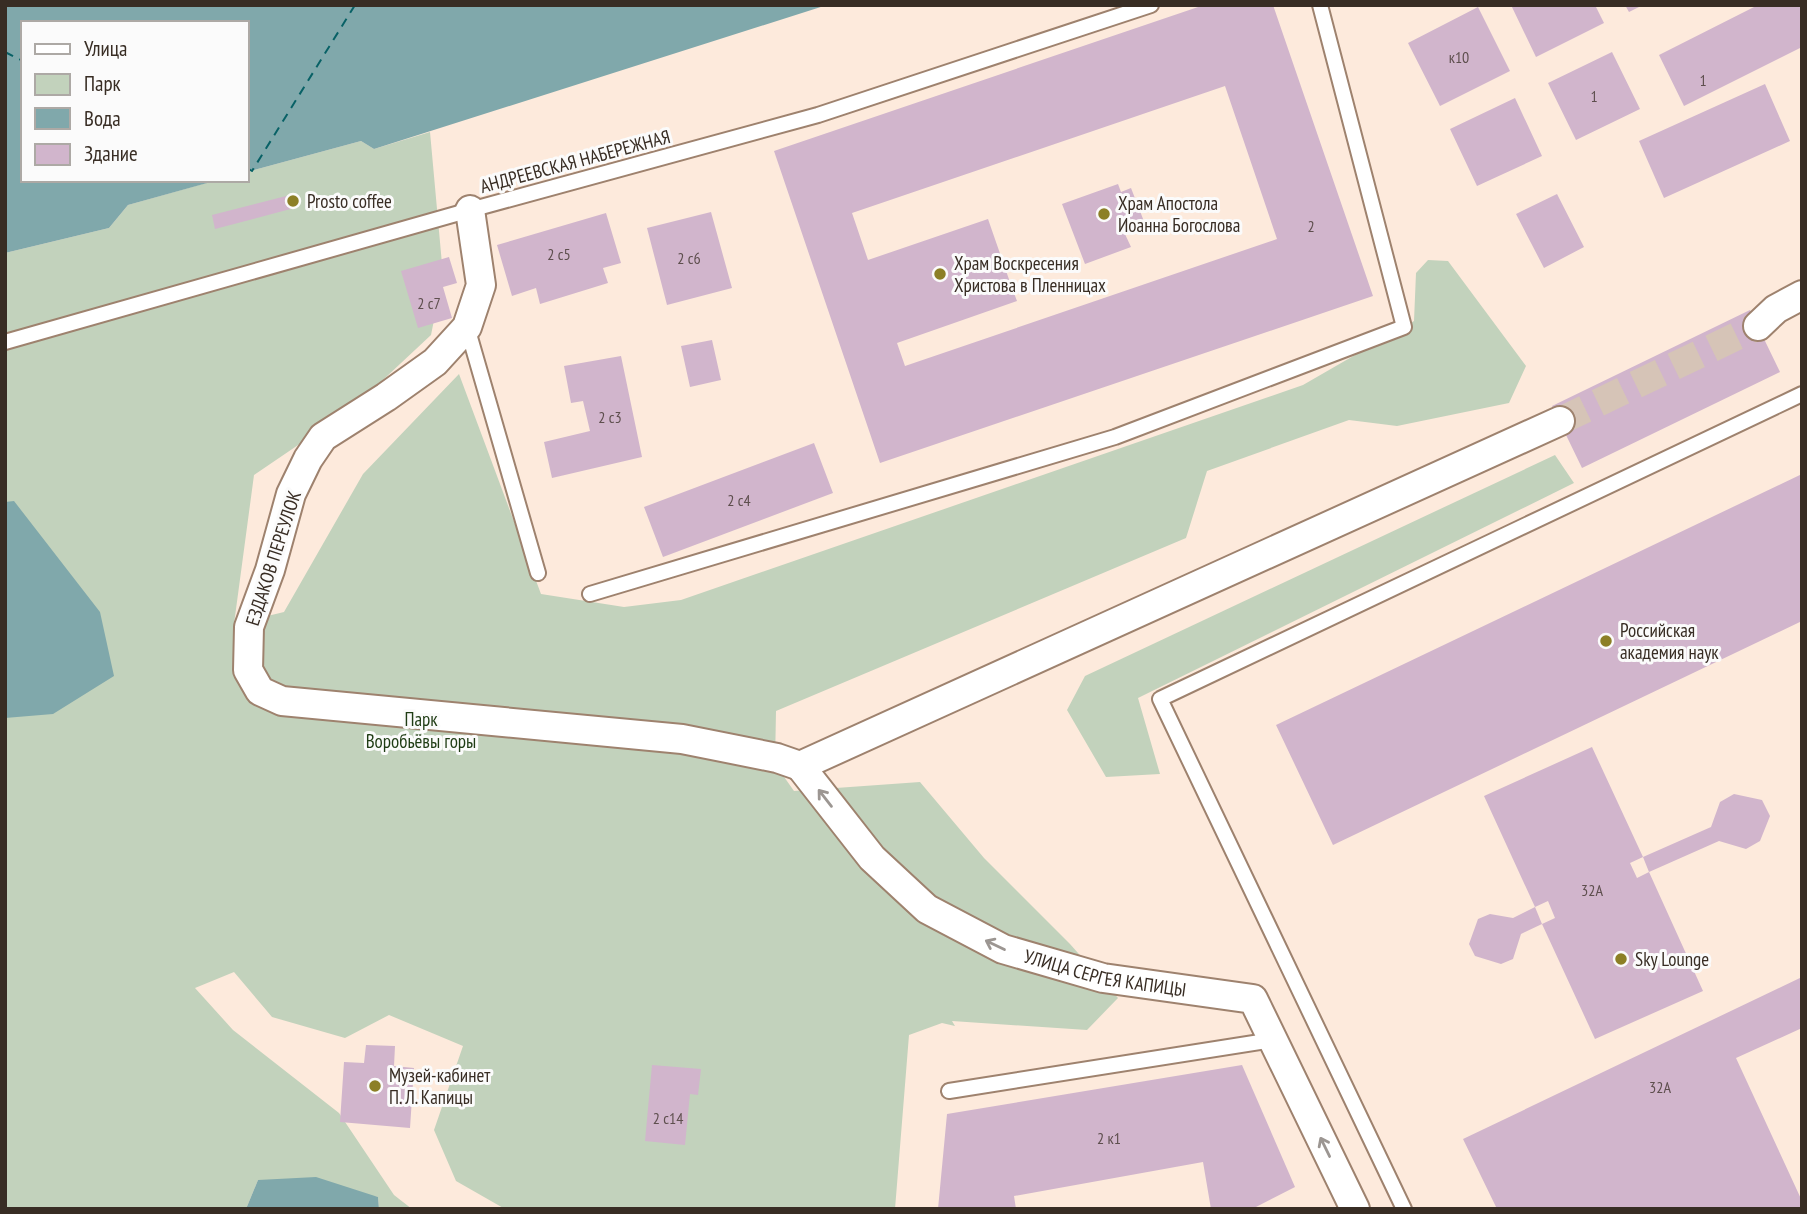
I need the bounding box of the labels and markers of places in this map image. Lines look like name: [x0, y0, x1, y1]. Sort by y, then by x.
place label: Prosto coffee: [307, 189, 392, 213]
place label: Храм Апостола Иоанна Богослова: [1118, 191, 1240, 237]
marker: Prosto coffee: [285, 193, 301, 209]
marker: Храм Апостола Иоанна Богослова: [1096, 206, 1112, 222]
place label: Храм Воскресения Христова в Пленницах: [954, 251, 1106, 297]
marker: Храм Воскресения Христова в Пленницах: [932, 266, 948, 282]
place label: Российская академия наук: [1620, 618, 1719, 664]
marker: Российская академия наук: [1598, 633, 1614, 649]
place label: Sky Lounge: [1635, 947, 1709, 971]
marker: Sky Lounge: [1613, 951, 1629, 967]
place label: Музей-кабинет П. Л. Капицы: [389, 1063, 491, 1109]
marker: Музей-кабинет П. Л. Капицы: [367, 1078, 383, 1094]

